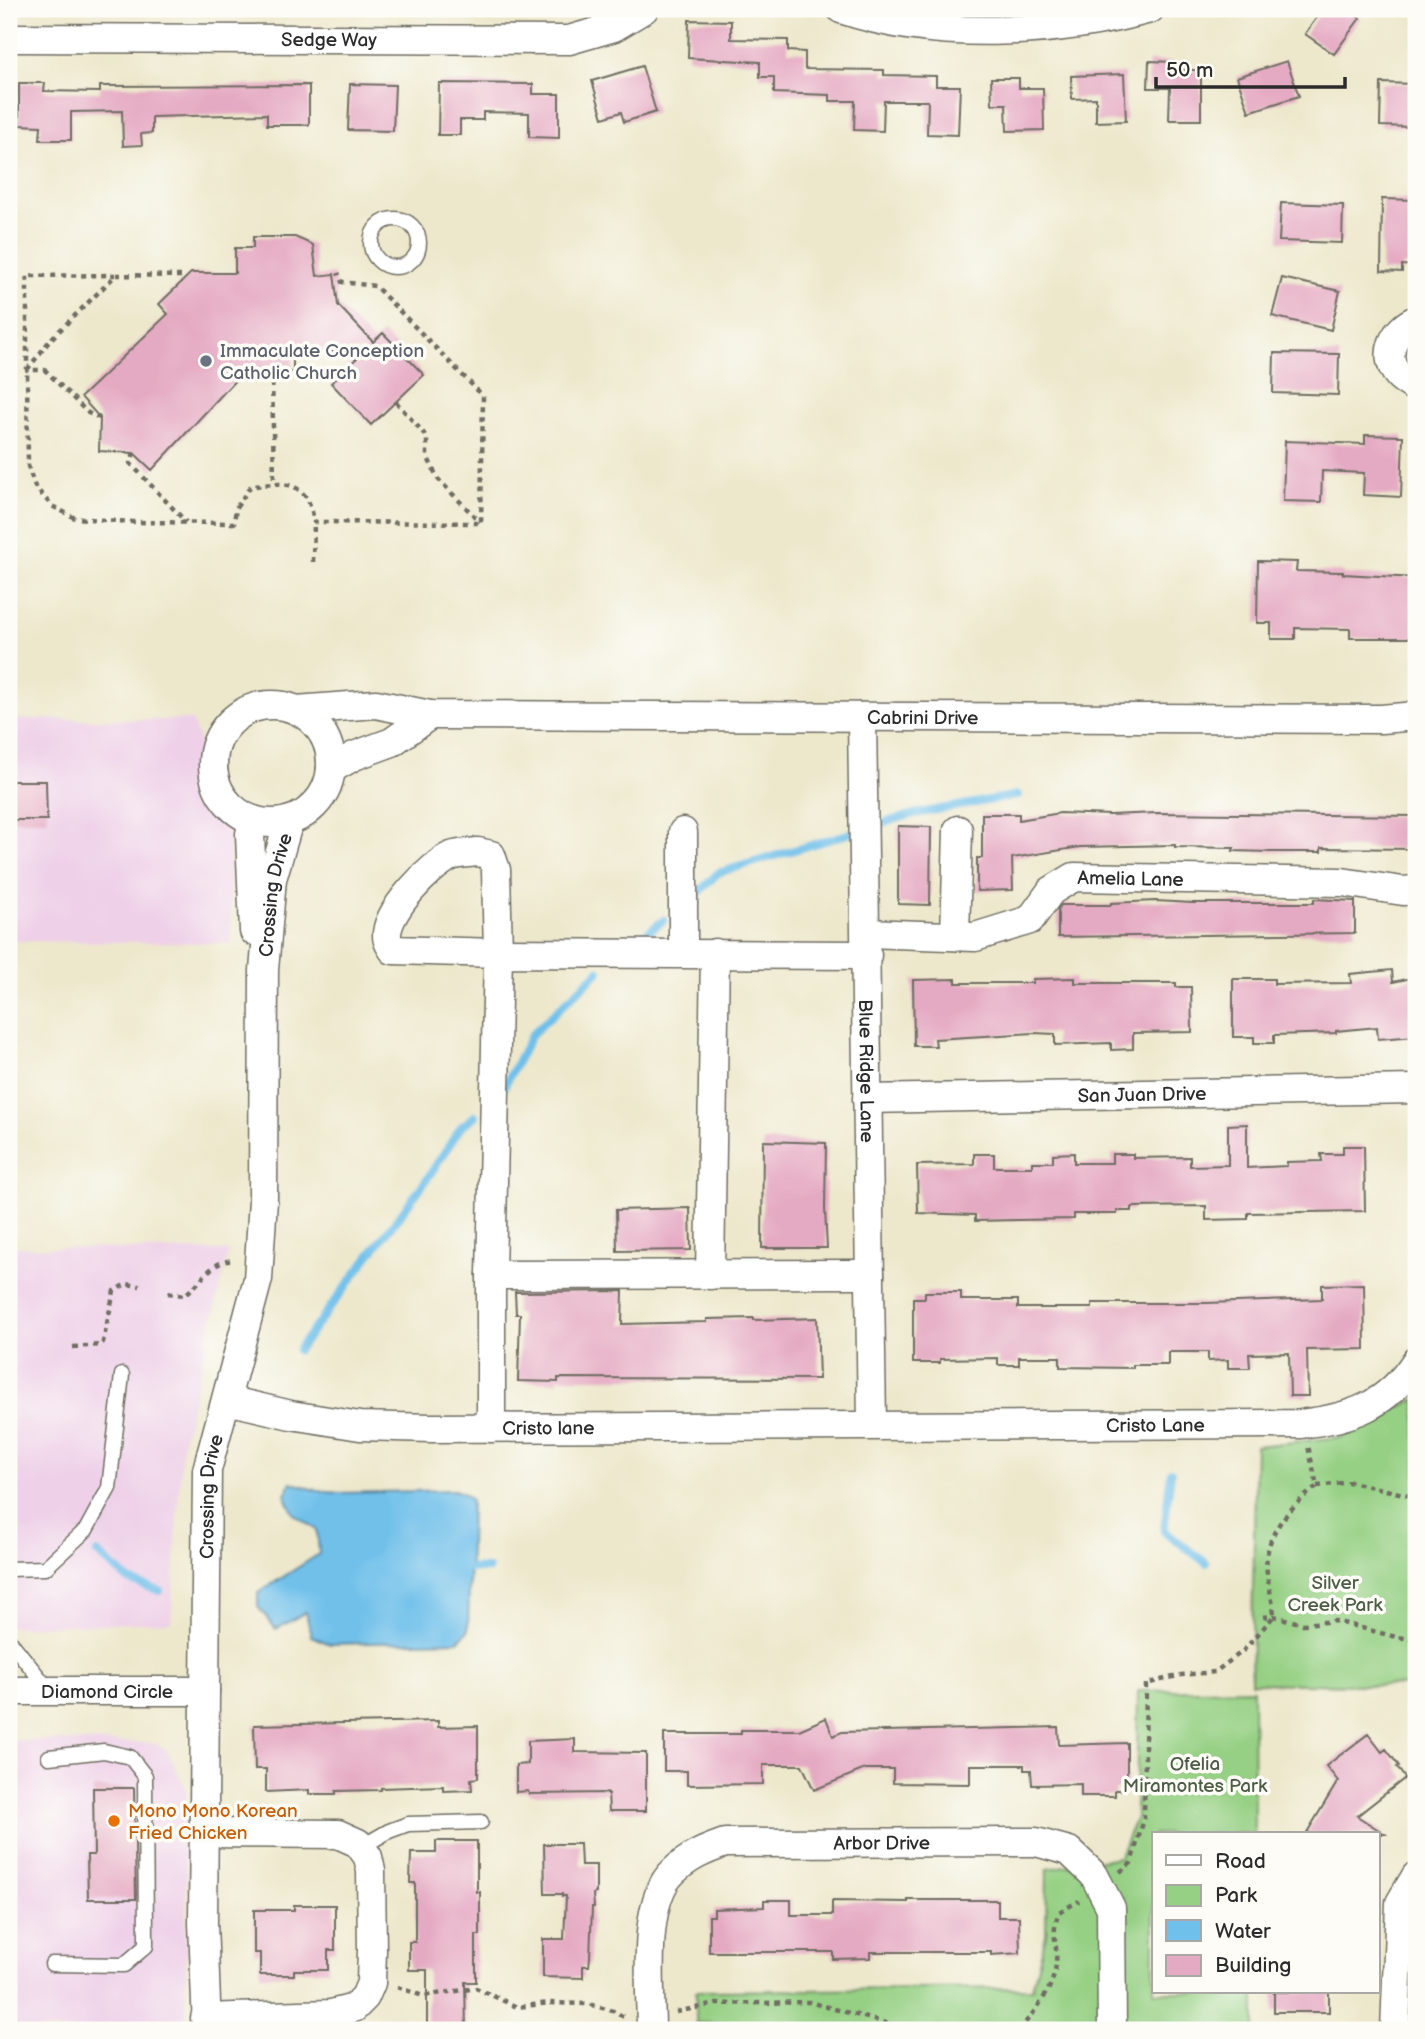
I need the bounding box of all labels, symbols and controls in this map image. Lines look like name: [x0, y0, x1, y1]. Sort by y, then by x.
street label: Sedge Way: [281, 29, 377, 52]
scale bar: [1156, 46, 1344, 90]
text: 50 m: [1166, 58, 1213, 83]
place label: Immaculate Conception Catholic Church: [220, 340, 424, 385]
marker: Immaculate Conception Catholic Church: [198, 353, 214, 369]
street label: Cabrini Drive: [867, 707, 978, 730]
street label: Crossing Drive: [255, 831, 298, 958]
street label: Amelia Lane: [1077, 867, 1184, 892]
street label: Blue Ridge Lane: [853, 999, 878, 1143]
street label: San Juan Drive: [1077, 1083, 1207, 1108]
street label: Cristo Lane: [1106, 1414, 1205, 1438]
street label: Cristo lane: [502, 1417, 595, 1441]
street label: Crossing Drive: [196, 1432, 229, 1559]
park label: Silver Creek Park: [1287, 1572, 1383, 1617]
street label: Diamond Circle: [41, 1681, 173, 1704]
park label: Ofelia Miramontes Park: [1123, 1753, 1268, 1798]
place label: Mono Mono Korean Fried Chicken: [128, 1800, 298, 1845]
marker: Mono Mono Korean Fried Chicken: [106, 1813, 122, 1829]
street label: Arbor Drive: [833, 1832, 930, 1856]
legend: [1152, 1832, 1380, 1994]
text: Road: [1215, 1849, 1266, 1874]
text: Park: [1215, 1883, 1258, 1908]
text: Water: [1215, 1919, 1271, 1944]
text: Building: [1215, 1953, 1291, 1978]

